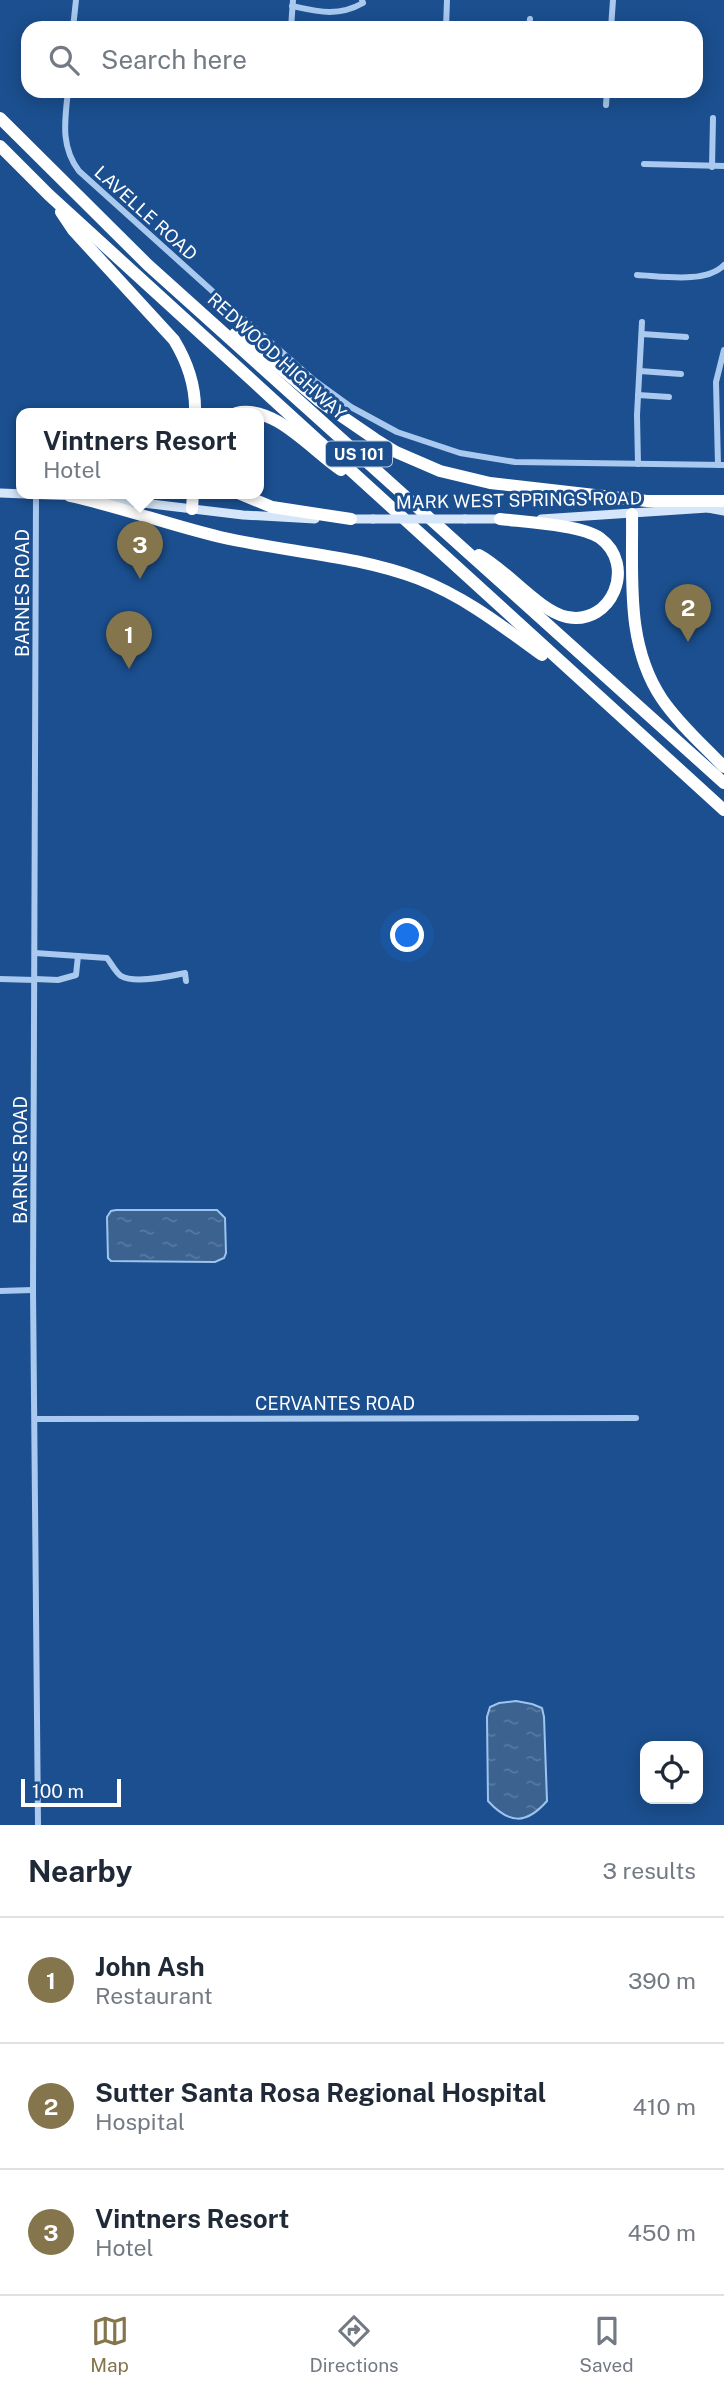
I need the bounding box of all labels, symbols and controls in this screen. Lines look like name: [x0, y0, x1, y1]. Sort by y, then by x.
search box: [21, 21, 703, 98]
icon: search: [45, 41, 83, 79]
text: Search here: [101, 44, 247, 75]
street label: LAVELLE ROAD: [90, 161, 202, 265]
street label: REDWOOD HIGHWAY: [203, 288, 351, 424]
popup: [16, 408, 264, 499]
text: Vintners Resort: [43, 425, 237, 456]
road number: US 101: [326, 442, 392, 467]
text: Hotel: [43, 456, 101, 483]
street label: MARK WEST SPRINGS ROAD: [396, 487, 642, 513]
pin: 3: [117, 521, 163, 579]
street label: BARNES ROAD: [12, 529, 33, 657]
pin: 2: [665, 584, 711, 642]
pin: 1: [106, 611, 152, 669]
your location: [390, 918, 424, 952]
street label: BARNES ROAD: [10, 1096, 31, 1224]
street label: CERVANTES ROAD: [255, 1393, 415, 1414]
map controls: [640, 1741, 703, 1804]
button: locate: [640, 1741, 703, 1804]
scale bar: [21, 1776, 121, 1808]
text: 100 m: [32, 1780, 84, 1802]
text: Nearby: [28, 1853, 132, 1889]
text: 3 results: [602, 1857, 696, 1884]
text: John Ash: [95, 1951, 205, 1982]
text: 1: [46, 1967, 56, 1994]
text: 390 m: [628, 1967, 696, 1994]
text: Restaurant: [95, 1982, 213, 2009]
text: Sutter Santa Rosa Regional Hospital: [95, 2077, 546, 2108]
text: 2: [44, 2093, 58, 2120]
text: 410 m: [633, 2093, 696, 2120]
text: Hospital: [95, 2108, 185, 2135]
text: Vintners Resort: [95, 2203, 289, 2234]
text: 3: [43, 2219, 59, 2246]
text: 450 m: [627, 2219, 696, 2246]
text: Hotel: [95, 2234, 154, 2261]
tab: Map: [90, 2312, 129, 2376]
tab: Directions: [309, 2312, 399, 2376]
tab: Saved: [579, 2312, 634, 2376]

